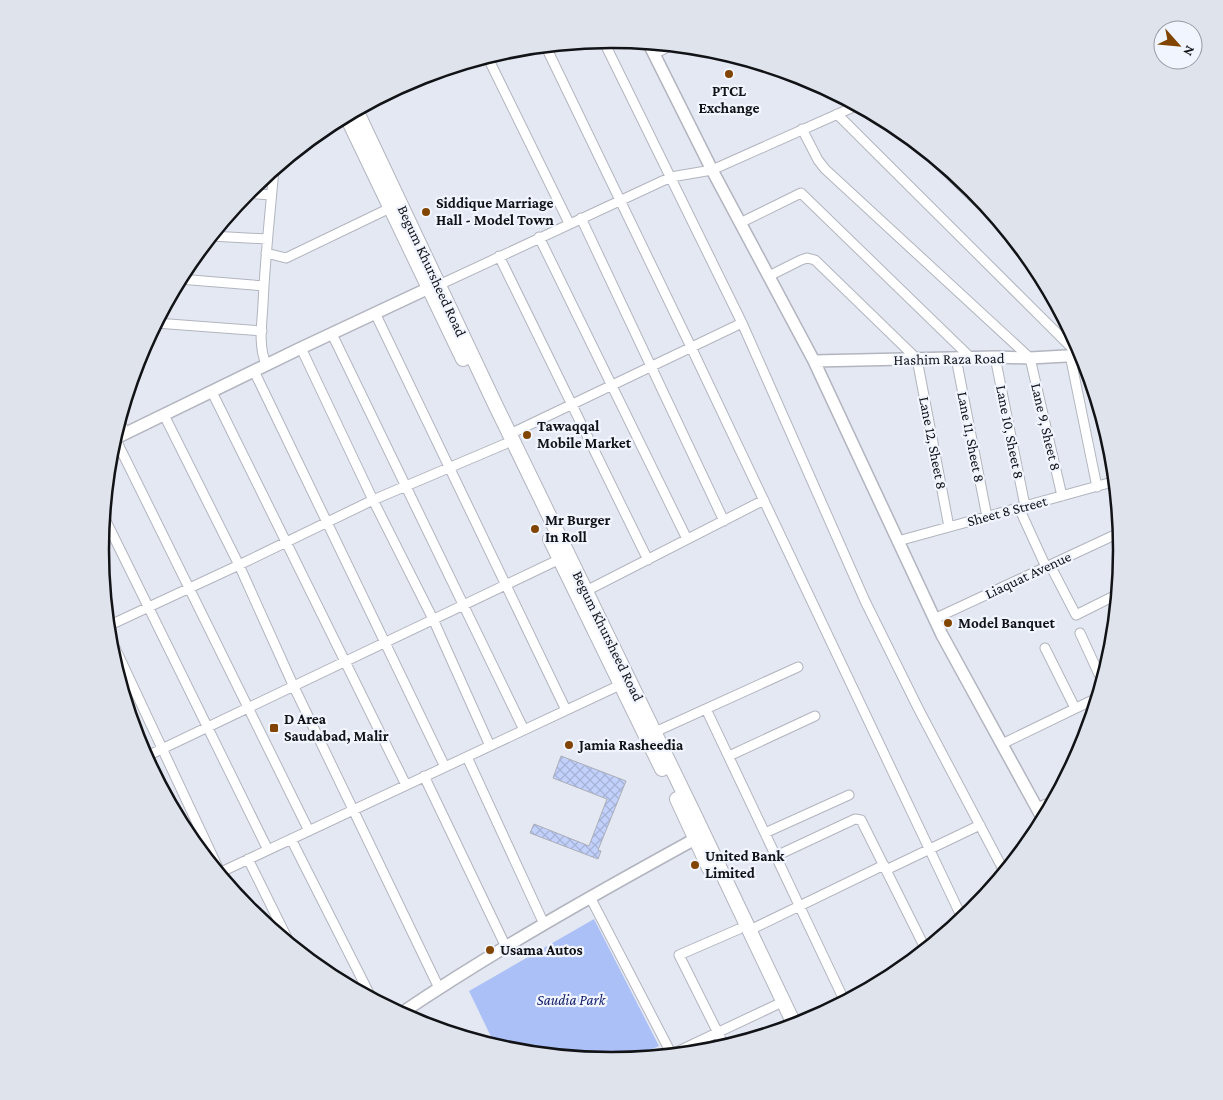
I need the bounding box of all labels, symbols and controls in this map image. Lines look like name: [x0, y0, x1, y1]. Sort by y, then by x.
north arrow: [1153, 20, 1203, 70]
text: N: [1180, 43, 1199, 59]
marker: PTCL Exchange: [723, 68, 735, 80]
place label: PTCL Exchange: [698, 83, 760, 116]
place label: Siddique Marriage Hall - Model Town: [436, 195, 554, 228]
street label: Begum Khursheed Road: [394, 203, 470, 340]
marker: Siddique Marriage Hall - Model Town: [420, 206, 432, 218]
street label: Hashim Raza Road: [893, 350, 1005, 368]
street label: Lane 9, Sheet 8: [1028, 382, 1064, 472]
street label: Lane 10, Sheet 8: [993, 384, 1027, 480]
street label: Lane 11, Sheet 8: [954, 390, 988, 484]
street label: Lane 12, Sheet 8: [916, 395, 950, 491]
place label: Tawaqqal Mobile Market: [537, 418, 632, 451]
marker: Tawaqqal Mobile Market: [521, 429, 533, 441]
street label: Sheet 8 Street: [965, 492, 1050, 529]
place label: Mr Burger In Roll: [545, 512, 610, 545]
marker: Mr Burger In Roll: [529, 523, 541, 535]
street label: Liaquat Avenue: [983, 548, 1074, 603]
street label: Begum Khursheed Road: [569, 568, 647, 704]
place label: Model Banquet: [958, 615, 1056, 631]
marker: Model Banquet: [942, 617, 954, 629]
place label: D Area Saudabad, Malir: [284, 711, 389, 744]
marker: D Area Saudabad, Malir: [268, 722, 280, 734]
place label: Jamia Rasheedia: [577, 737, 684, 753]
marker: Jamia Rasheedia: [563, 739, 575, 751]
place label: United Bank Limited: [705, 848, 785, 881]
marker: United Bank Limited: [689, 859, 701, 871]
place label: Usama Autos: [500, 942, 583, 958]
marker: Usama Autos: [484, 944, 496, 956]
park label: Saudia Park: [537, 992, 607, 1008]

